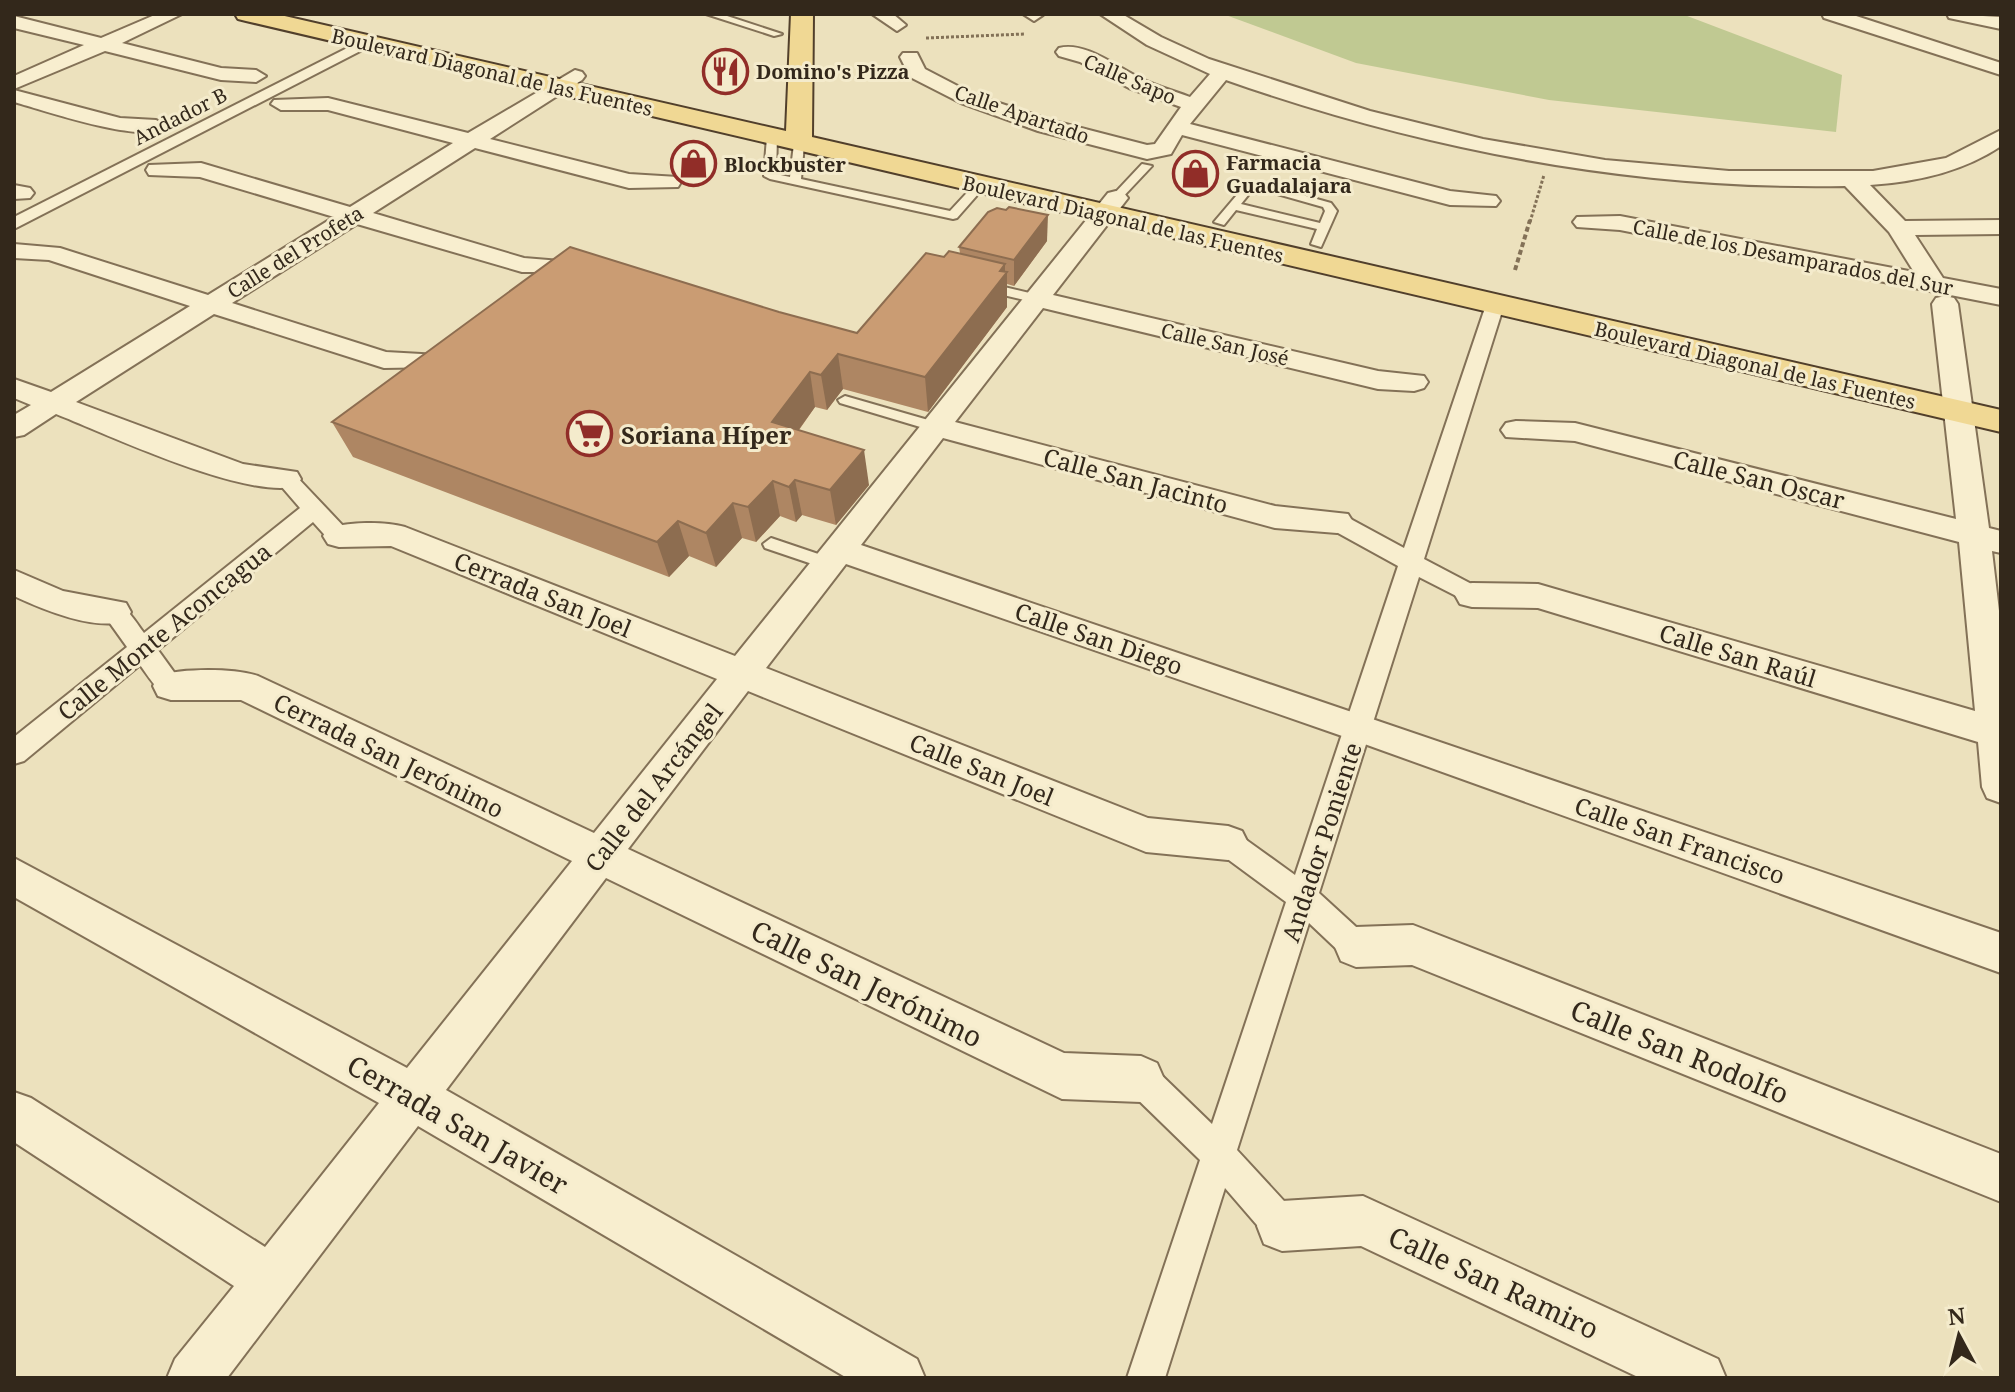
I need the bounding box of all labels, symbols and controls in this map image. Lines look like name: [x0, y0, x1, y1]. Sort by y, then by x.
street label: Boulevard Diagonal de las Fuentes: [329, 22, 655, 122]
restaurant icon: Domino's Pizza: [701, 47, 749, 95]
street label: Calle Sapo: [1080, 47, 1180, 111]
place label: Domino's Pizza: [756, 58, 910, 85]
street label: Calle Apartado: [951, 78, 1093, 150]
street label: Andador B: [128, 81, 232, 151]
shop icon: Blockbuster: [669, 140, 717, 188]
place label: Farmacia Guadalajara: [1226, 149, 1352, 199]
shop icon: Farmacia Guadalajara: [1171, 150, 1219, 198]
place label: Blockbuster: [724, 151, 847, 178]
street label: Boulevard Diagonal de las Fuentes: [960, 169, 1286, 269]
street label: Calle del Profeta: [222, 199, 368, 305]
street label: Calle de los Desamparados del Sur: [1631, 213, 1956, 301]
street label: Boulevard Diagonal de las Fuentes: [1592, 315, 1918, 415]
street label: Calle San José: [1158, 316, 1292, 372]
supermarket icon: Soriana Híper: [566, 410, 614, 458]
place label: Soriana Híper: [621, 418, 792, 451]
street label: Calle San Jacinto: [1040, 439, 1232, 521]
street label: Calle San Oscar: [1670, 442, 1848, 516]
street label: Calle Monte Aconcagua: [50, 534, 278, 728]
street label: Cerrada San Joel: [449, 543, 637, 645]
street label: Calle San Diego: [1011, 594, 1187, 682]
street label: Calle San Raúl: [1656, 615, 1821, 695]
street label: Cerrada San Jerónimo: [268, 685, 510, 825]
street label: Calle del Arcángel: [577, 695, 730, 878]
street label: Calle San Joel: [905, 725, 1060, 813]
street label: Andador Poniente: [1273, 738, 1369, 946]
street label: Calle San Francisco: [1570, 789, 1790, 891]
street label: Calle San Jerónimo: [745, 910, 989, 1056]
street label: Calle San Rodolfo: [1565, 990, 1795, 1112]
street label: Cerrada San Javier: [340, 1045, 576, 1203]
street label: Calle San Ramiro: [1383, 1217, 1605, 1347]
north arrow: [1919, 1296, 1999, 1376]
text: N: [1946, 1299, 1967, 1331]

